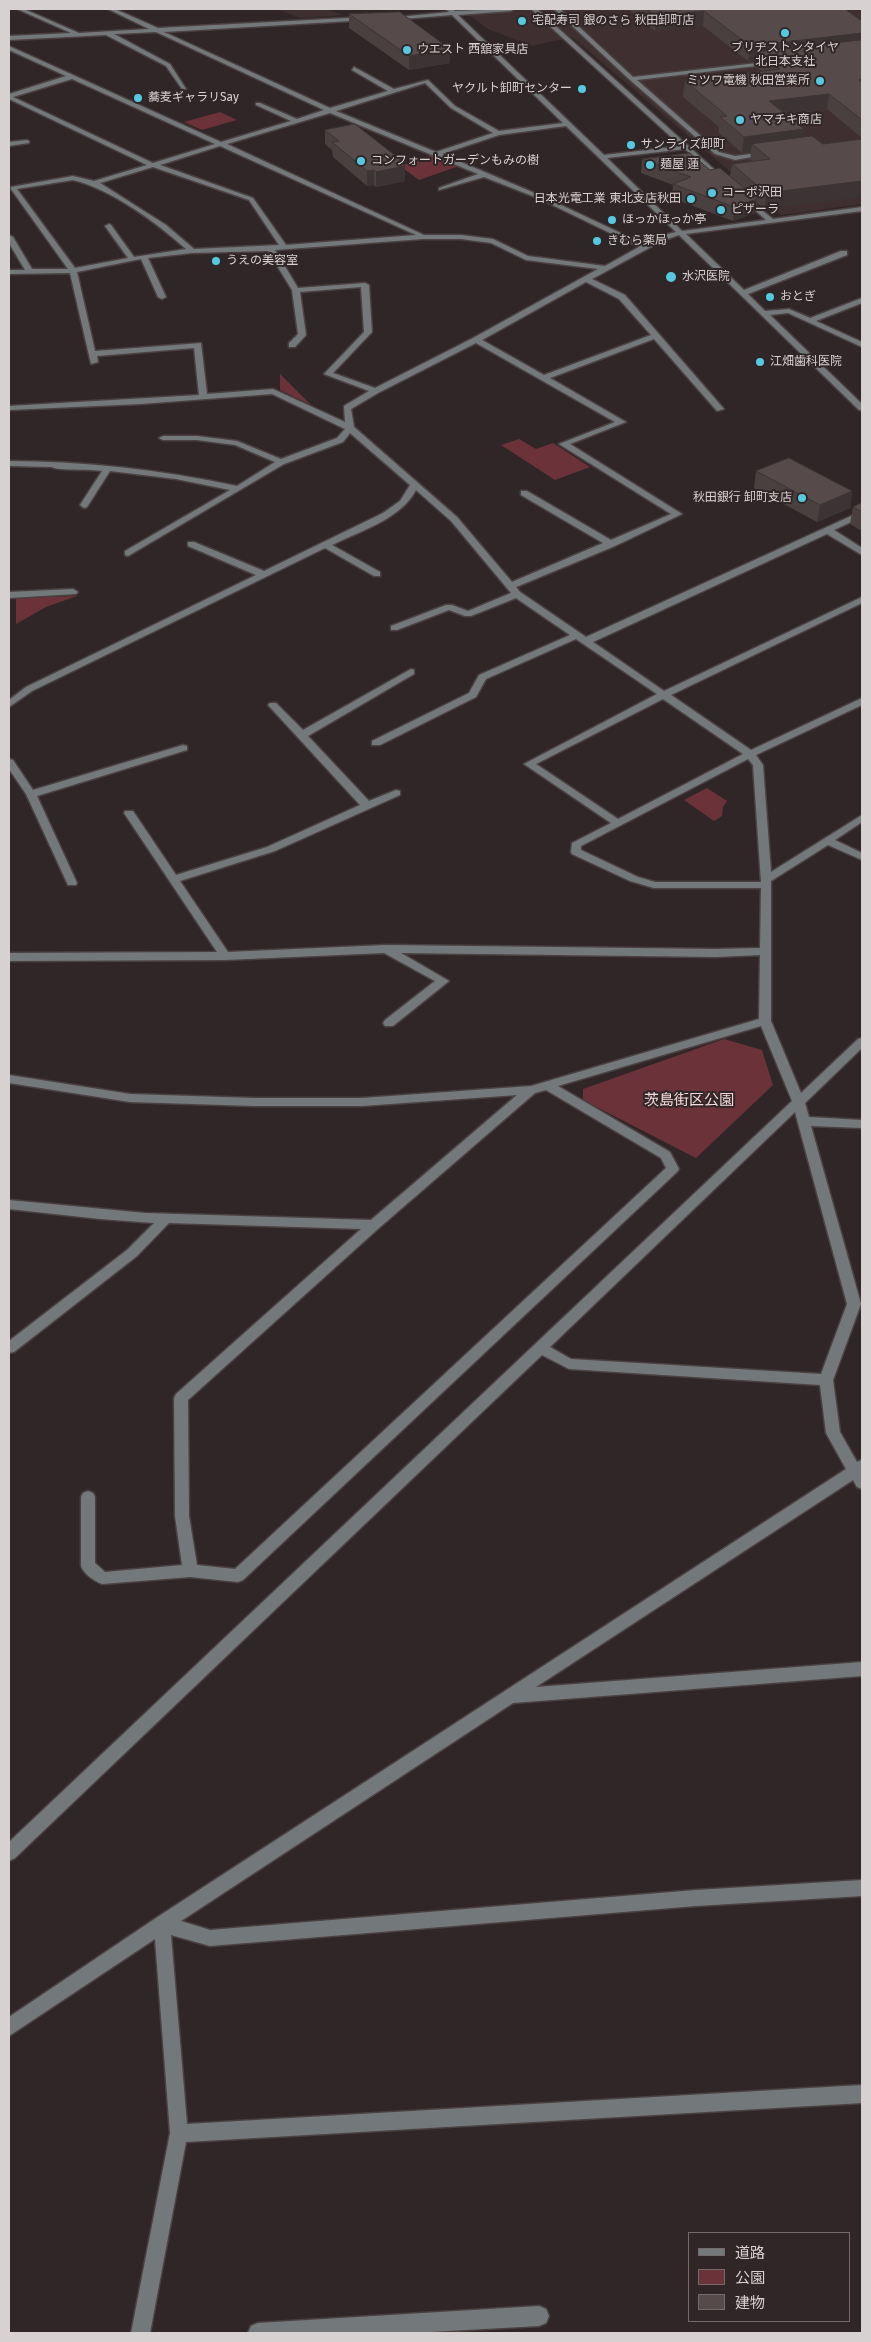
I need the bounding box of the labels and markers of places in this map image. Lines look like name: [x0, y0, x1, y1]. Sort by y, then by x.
place label: 宅配寿司 銀のさら 秋田卸町店: [532, 14, 694, 28]
marker: 宅配寿司 銀のさら 秋田卸町店: [516, 15, 528, 27]
marker: ブリヂストンタイヤ 北日本支社: [779, 27, 791, 39]
place label: ブリヂストンタイヤ 北日本支社: [731, 41, 839, 69]
place label: ウエスト 西舘家具店: [417, 43, 528, 57]
marker: ウエスト 西舘家具店: [401, 44, 413, 56]
place label: ミツワ電機 秋田営業所: [687, 74, 810, 88]
marker: ミツワ電機 秋田営業所: [814, 75, 826, 87]
place label: ヤクルト卸町センター: [452, 82, 572, 96]
marker: ヤクルト卸町センター: [576, 83, 588, 95]
place label: 蕎麦ギャラリSay: [148, 91, 239, 105]
marker: 蕎麦ギャラリSay: [132, 92, 144, 104]
place label: ヤマチキ商店: [750, 113, 822, 127]
marker: ヤマチキ商店: [734, 114, 746, 126]
place label: サンライズ卸町: [641, 138, 725, 152]
marker: サンライズ卸町: [625, 139, 637, 151]
place label: コンフォートガーデンもみの樹: [371, 154, 539, 168]
marker: コンフォートガーデンもみの樹: [355, 155, 367, 167]
place label: 麺屋 蓮: [660, 158, 699, 172]
marker: 麺屋 蓮: [644, 159, 656, 171]
place label: コーポ沢田: [722, 186, 782, 200]
marker: コーポ沢田: [706, 187, 718, 199]
place label: 日本光電工業 東北支店秋田: [534, 192, 681, 206]
marker: 日本光電工業 東北支店秋田: [685, 193, 697, 205]
place label: ピザーラ: [731, 203, 779, 217]
marker: ピザーラ: [715, 204, 727, 216]
place label: ほっかほっか亭: [622, 213, 706, 227]
marker: ほっかほっか亭: [606, 214, 618, 226]
place label: きむら薬局: [607, 234, 667, 248]
marker: きむら薬局: [591, 235, 603, 247]
place label: うえの美容室: [226, 254, 298, 268]
marker: うえの美容室: [210, 255, 222, 267]
marker: 水沢医院: [664, 270, 678, 284]
place label: 水沢医院: [682, 270, 730, 284]
place label: おとぎ: [780, 290, 816, 304]
marker: おとぎ: [764, 291, 776, 303]
place label: 江畑歯科医院: [770, 355, 842, 369]
marker: 江畑歯科医院: [754, 356, 766, 368]
place label: 秋田銀行 卸町支店: [693, 491, 792, 505]
marker: 秋田銀行 卸町支店: [796, 492, 808, 504]

